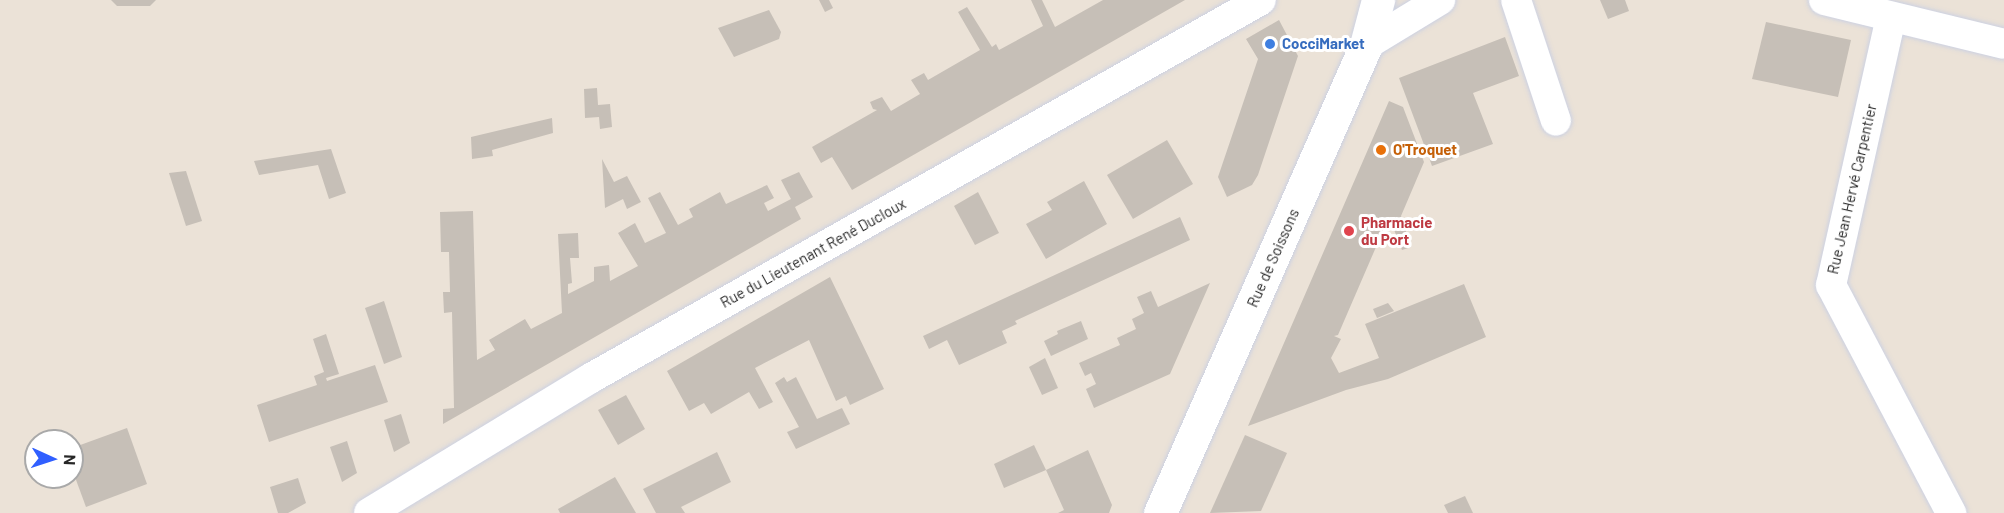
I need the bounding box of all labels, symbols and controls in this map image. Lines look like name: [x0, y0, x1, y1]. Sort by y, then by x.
place label: CocciMarket: [1282, 35, 1365, 53]
marker: CocciMarket: [1263, 37, 1277, 51]
street label: Rue Jean Hervé Carpentier: [1824, 102, 1880, 276]
place label: O'Troquet: [1393, 141, 1457, 159]
marker: O'Troquet: [1374, 143, 1388, 157]
street label: Rue du Lieutenant René Ducloux: [717, 194, 909, 312]
street label: Rue de Soissons: [1243, 206, 1303, 310]
place label: Pharmacie du Port: [1361, 213, 1432, 248]
marker: Pharmacie du Port: [1342, 224, 1356, 238]
north arrow: [24, 429, 84, 489]
text: N: [61, 454, 80, 466]

